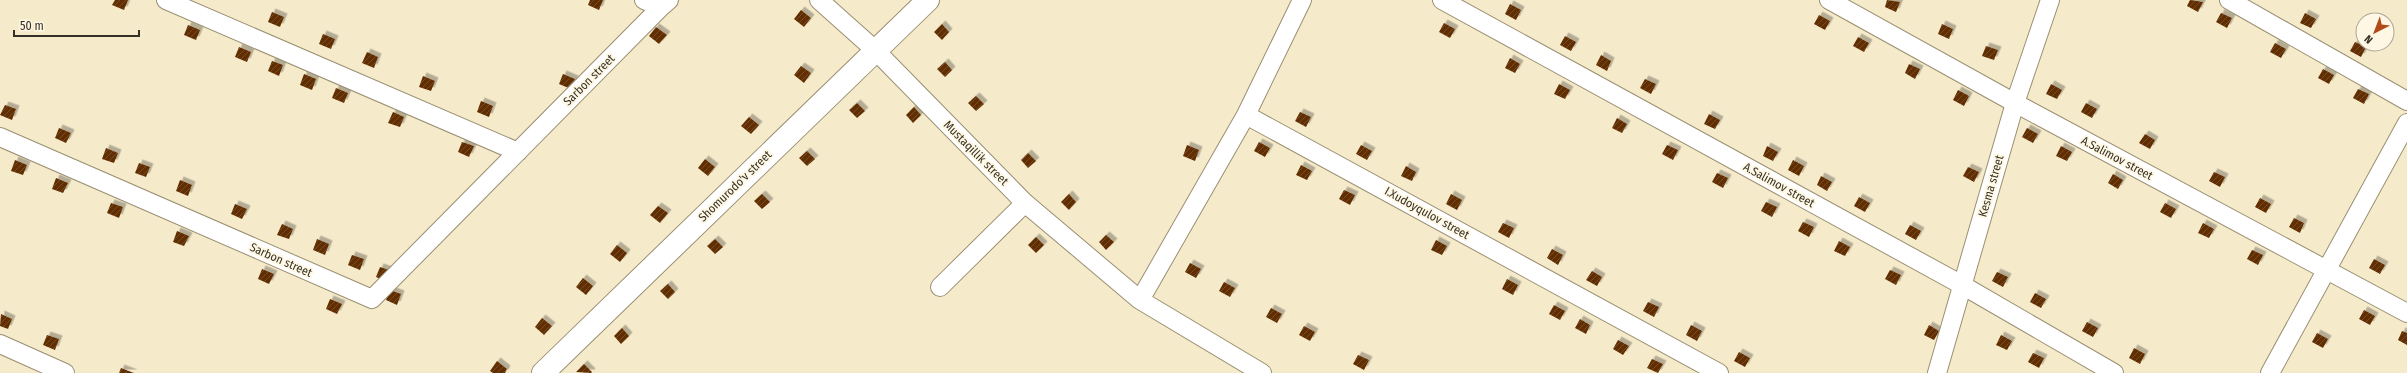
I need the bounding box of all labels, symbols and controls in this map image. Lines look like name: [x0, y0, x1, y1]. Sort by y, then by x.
scale bar: [14, 12, 139, 38]
north arrow: [2355, 12, 2395, 52]
text: 50 m: [20, 19, 44, 33]
text: N: [2362, 32, 2375, 46]
street label: Sarbon street: [561, 51, 618, 108]
street label: Mustaqillik street: [941, 118, 1011, 188]
street label: A.Salimov street: [2079, 133, 2155, 183]
street label: Shomurodo'v street: [696, 148, 774, 224]
street label: Kesma street: [1975, 153, 2007, 219]
street label: A.Salimov street: [1741, 160, 1817, 210]
street label: I.Хudoyqulov street: [1382, 184, 1472, 242]
street label: Sarbon street: [248, 240, 314, 280]

